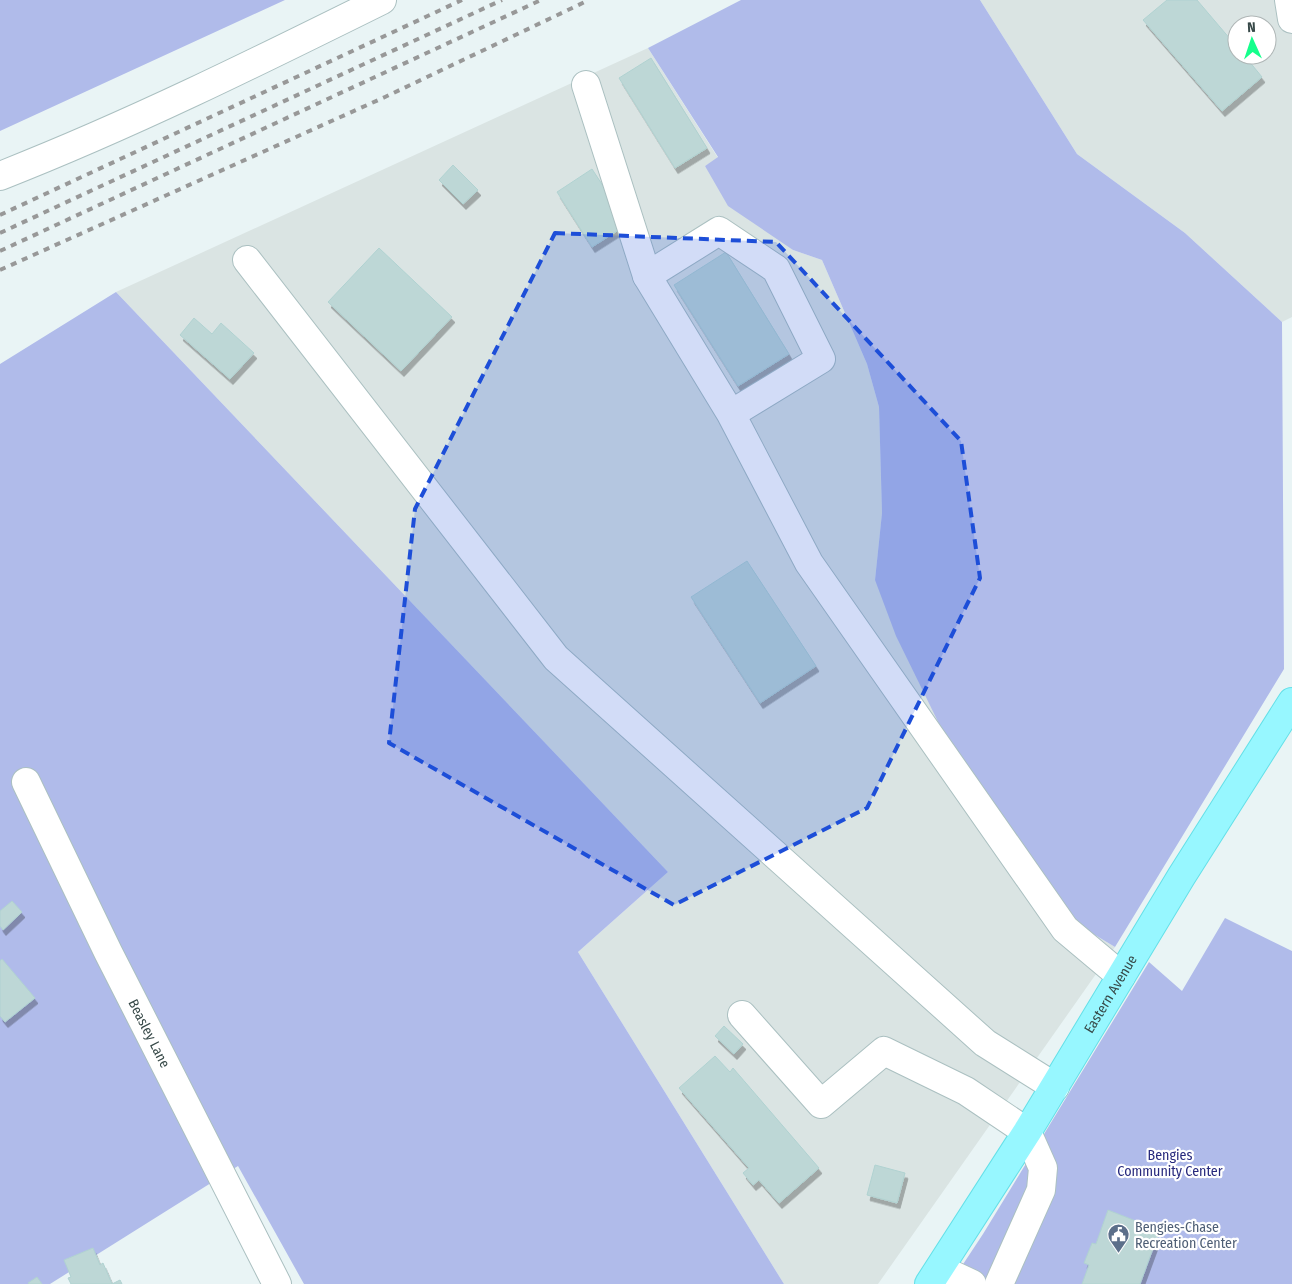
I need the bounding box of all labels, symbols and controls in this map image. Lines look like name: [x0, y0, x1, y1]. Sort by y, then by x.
north arrow: [1227, 15, 1277, 65]
text: N: [1247, 19, 1256, 36]
street label: Eastern Avenue: [1081, 952, 1141, 1036]
street label: Beasley Lane: [124, 996, 173, 1071]
park label: Bengies Community Center: [1117, 1147, 1223, 1180]
place label: Bengies-Chase Recreation Center: [1135, 1219, 1237, 1252]
public building icon: Bengies-Chase Recreation Center: [1107, 1223, 1131, 1254]

